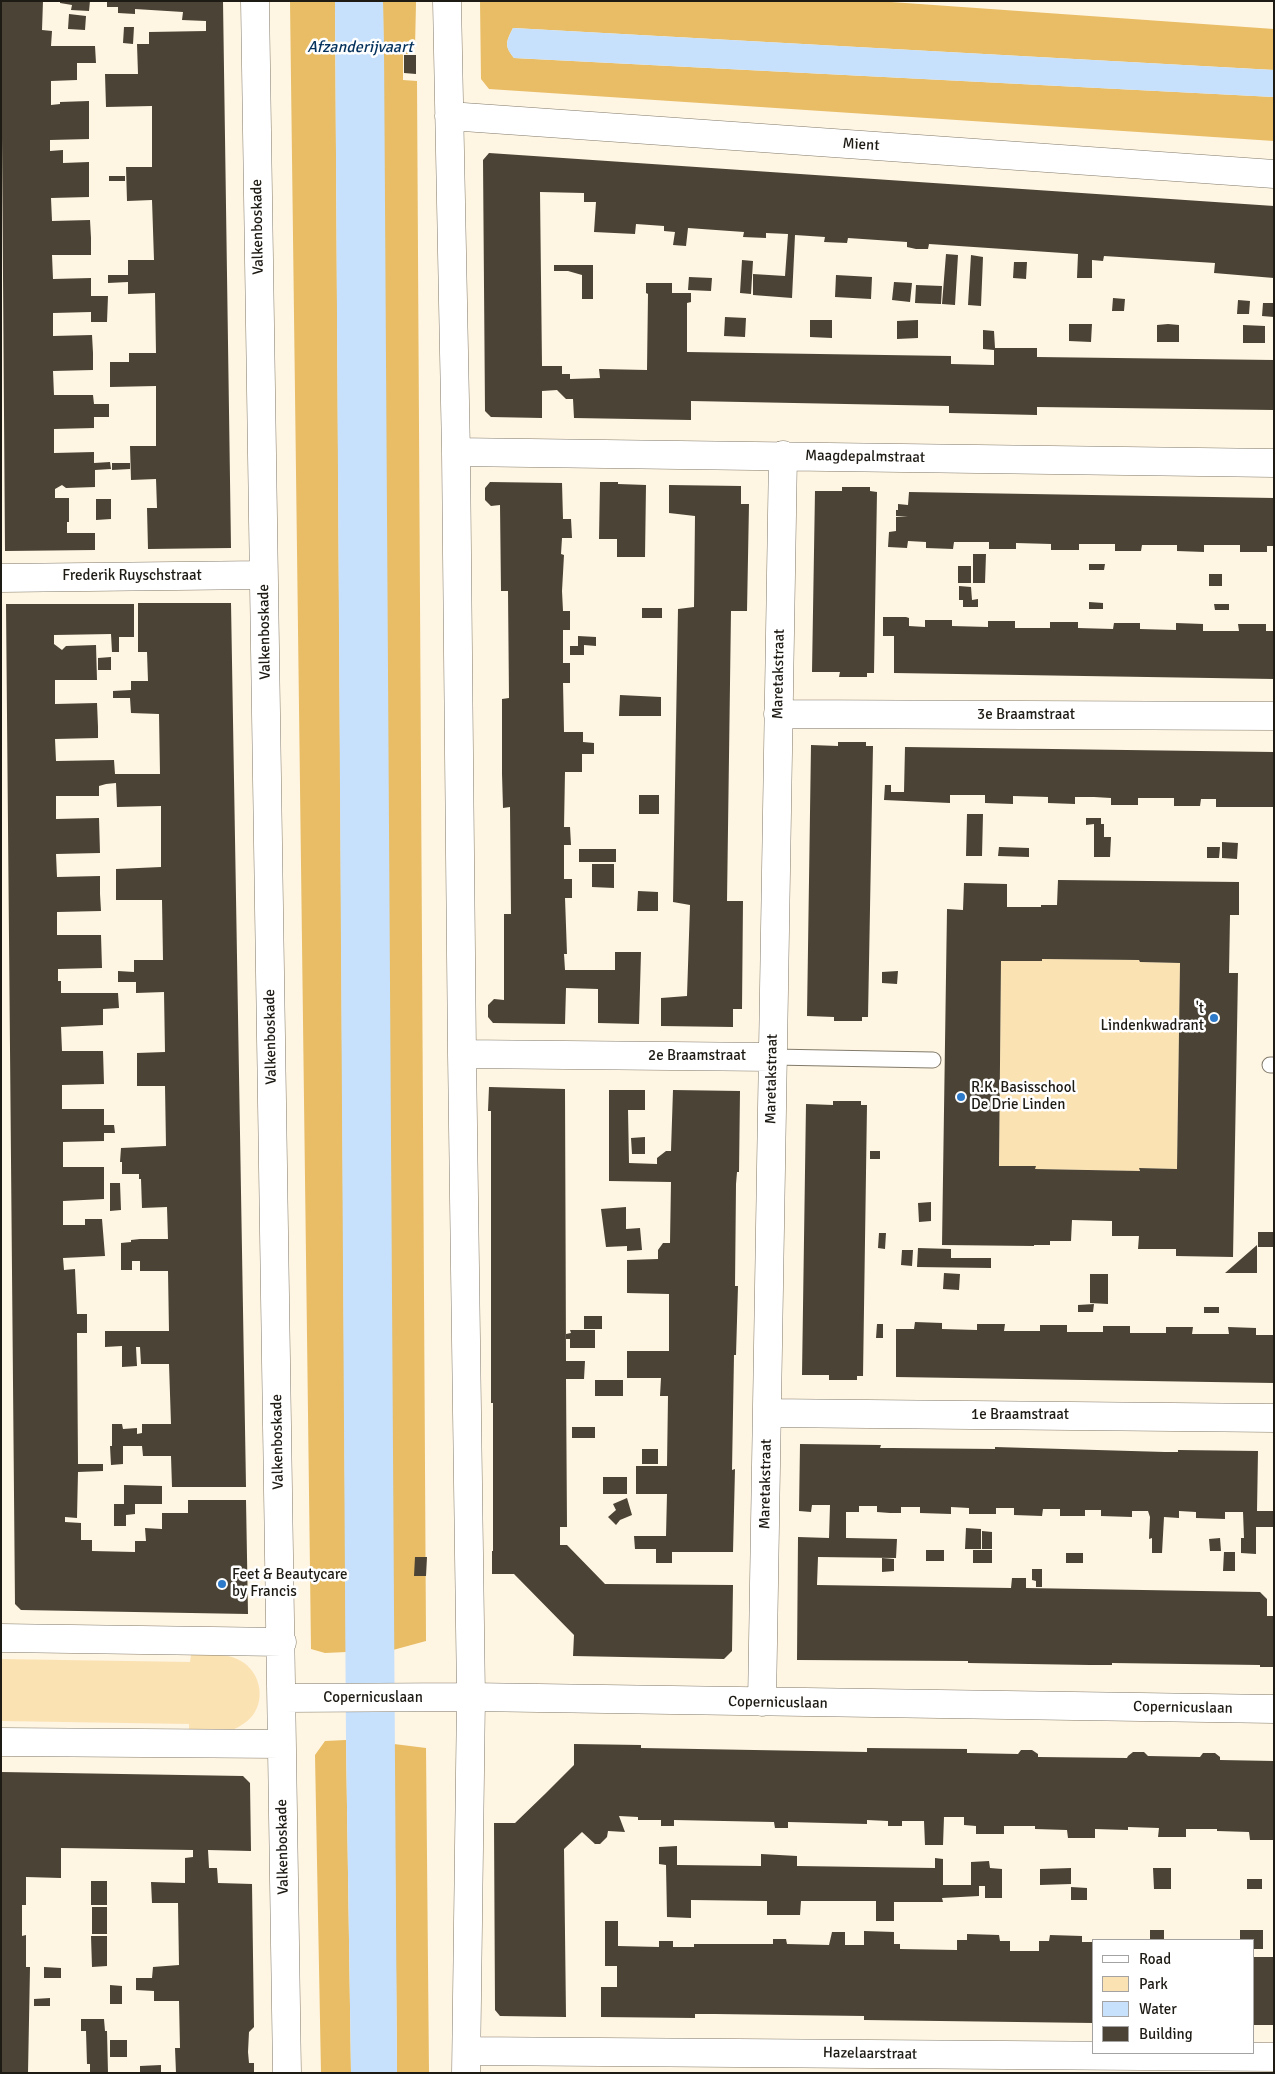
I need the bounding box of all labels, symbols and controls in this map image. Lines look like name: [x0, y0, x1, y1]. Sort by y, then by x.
water label: Afzanderijvaart: [307, 38, 413, 58]
street label: Mient: [842, 135, 880, 155]
street label: Valkenboskade: [248, 179, 268, 275]
street label: Maagdepalmstraat: [805, 447, 925, 467]
street label: Frederik Ruyschstraat: [62, 567, 202, 585]
street label: Valkenboskade: [255, 584, 275, 680]
street label: Maretakstraat: [769, 629, 789, 719]
street label: 3e Braamstraat: [977, 706, 1075, 724]
street label: Valkenboskade: [261, 989, 281, 1085]
place label: 't Lindenkwadrant: [1100, 1000, 1204, 1035]
marker: 't Lindenkwadrant: [1208, 1012, 1220, 1024]
street label: Maretakstraat: [762, 1034, 782, 1124]
street label: 2e Braamstraat: [648, 1047, 746, 1065]
place label: R.K. Basisschool De Drie Linden: [971, 1079, 1076, 1114]
marker: R.K. Basisschool De Drie Linden: [955, 1091, 967, 1103]
street label: Valkenboskade: [268, 1394, 288, 1490]
street label: 1e Braamstraat: [971, 1406, 1069, 1424]
street label: Maretakstraat: [756, 1439, 776, 1529]
place label: Feet & Beautycare by Francis: [232, 1566, 348, 1601]
marker: Feet & Beautycare by Francis: [216, 1578, 228, 1590]
street label: Copernicuslaan: [323, 1689, 423, 1707]
street label: Copernicuslaan: [728, 1693, 828, 1713]
street label: Copernicuslaan: [1133, 1698, 1233, 1718]
street label: Valkenboskade: [273, 1799, 293, 1895]
legend: [1092, 1939, 1255, 2054]
text: Road: [1139, 1950, 1171, 1968]
text: Park: [1139, 1975, 1168, 1993]
text: Water: [1139, 2000, 1177, 2018]
text: Building: [1139, 2025, 1193, 2043]
street label: Hazelaarstraat: [823, 2044, 917, 2064]

